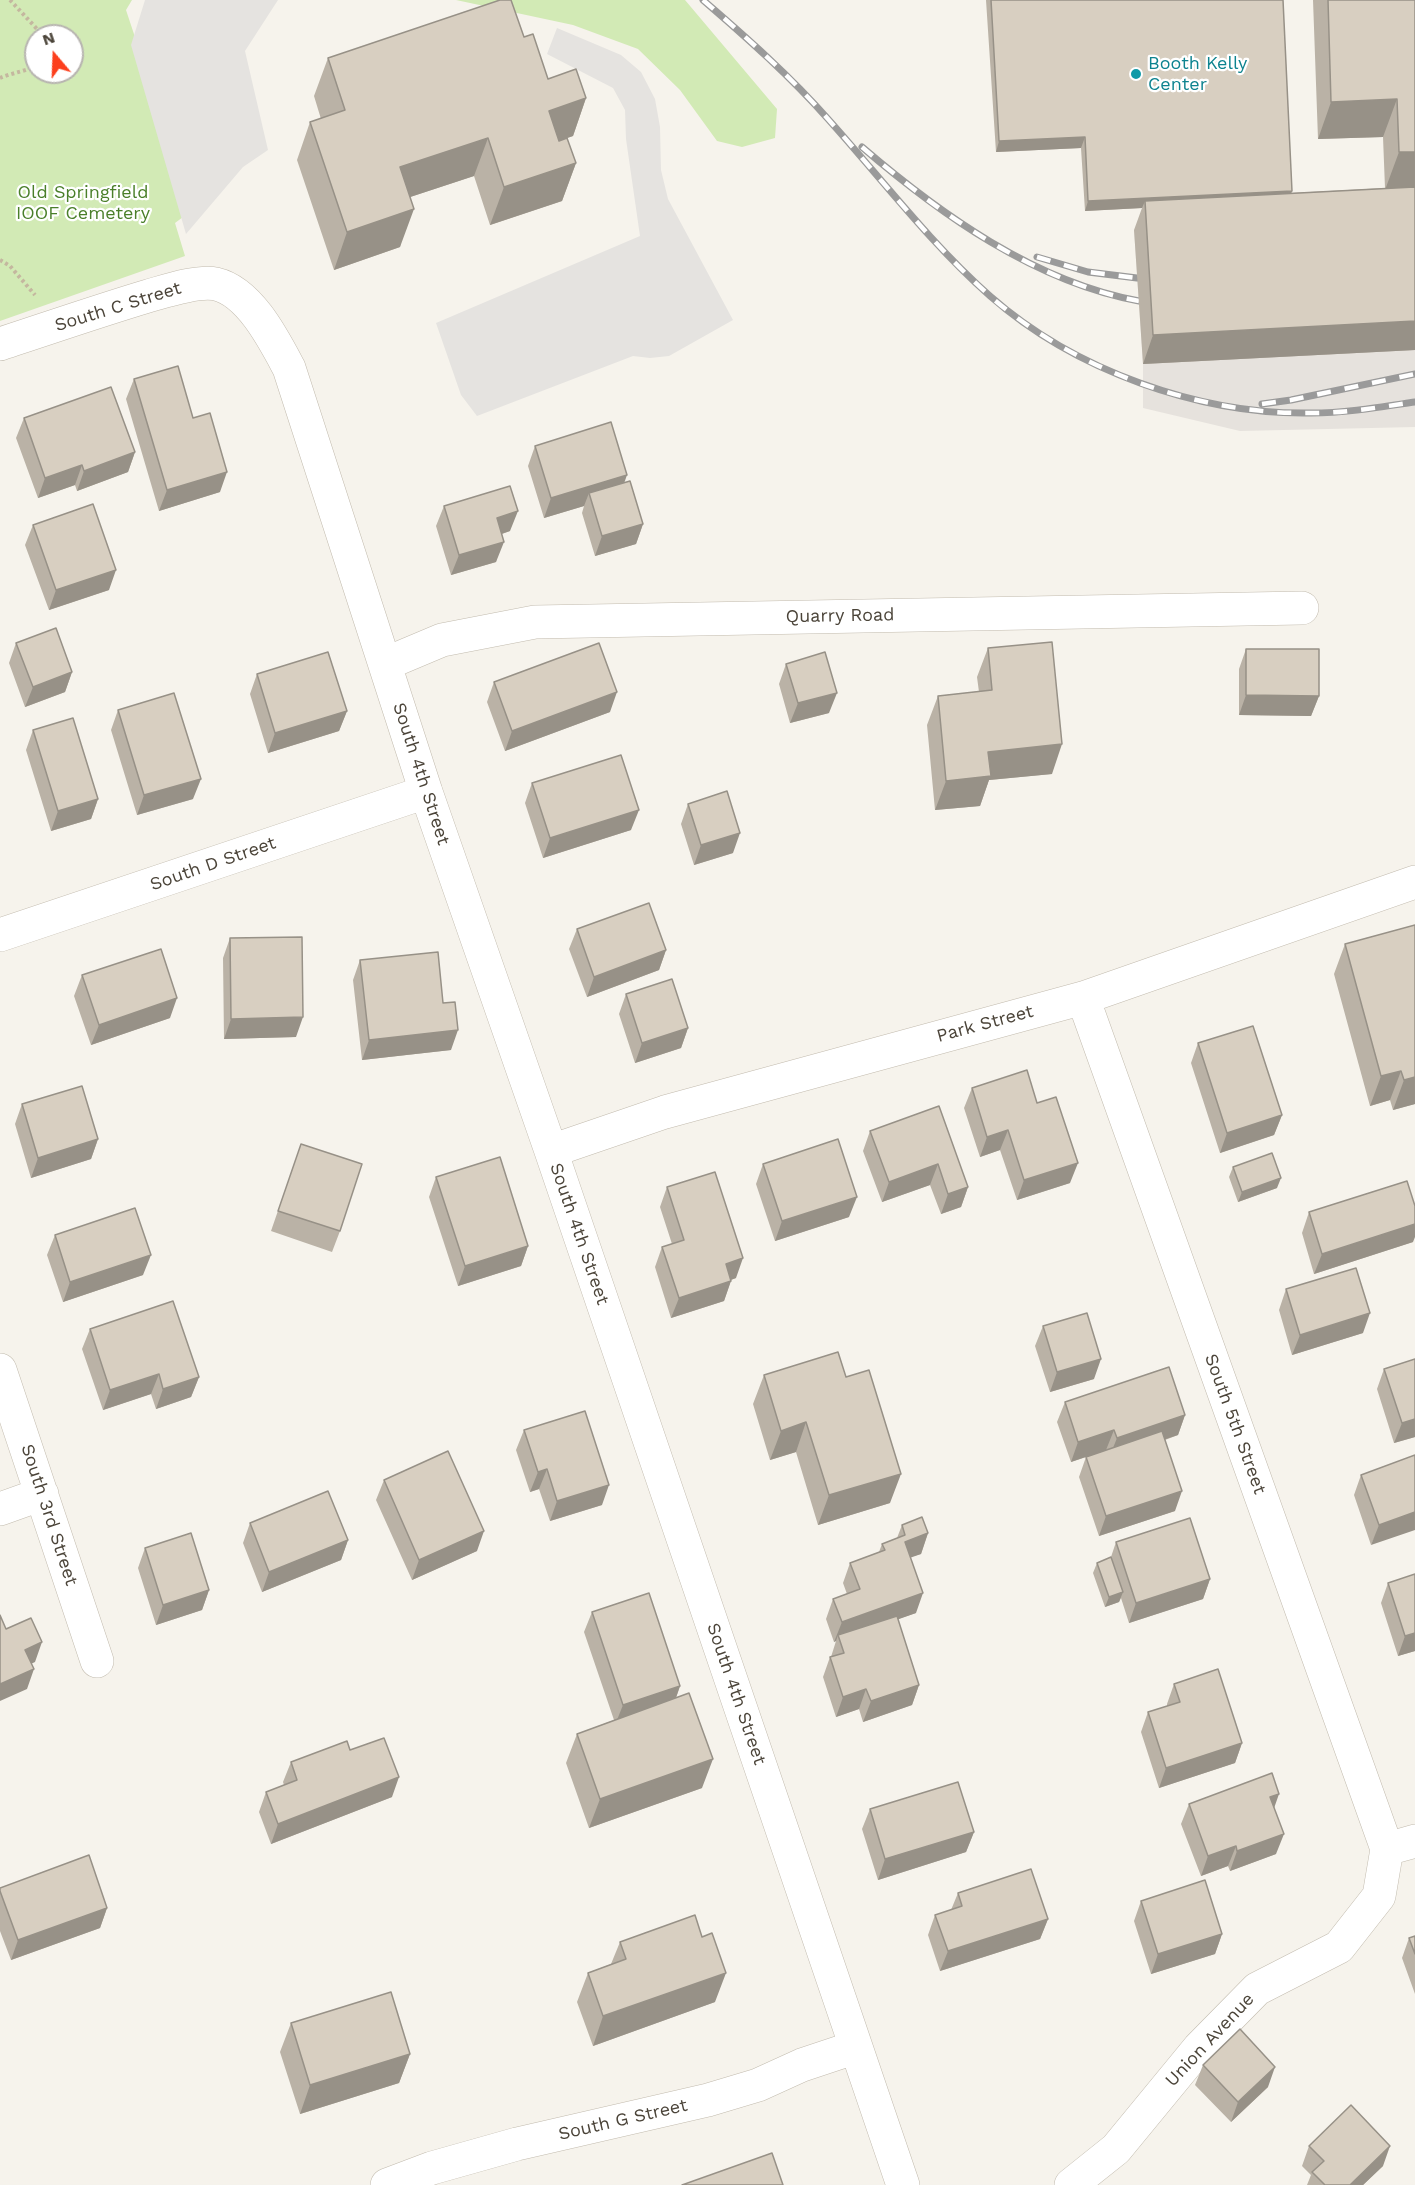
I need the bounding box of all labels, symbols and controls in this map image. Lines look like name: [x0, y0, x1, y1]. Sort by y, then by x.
north arrow: [24, 24, 84, 84]
text: N: [40, 27, 57, 49]
place label: Booth Kelly Center: [1148, 53, 1247, 96]
marker: Booth Kelly Center: [1129, 67, 1143, 81]
park label: Old Springfield IOOF Cemetery: [16, 182, 150, 224]
street label: South C Street: [52, 278, 184, 336]
street label: Quarry Road: [785, 604, 895, 628]
street label: South 4th Street: [388, 700, 454, 848]
street label: South D Street: [147, 832, 279, 896]
street label: Park Street: [934, 1001, 1036, 1047]
street label: South 4th Street: [545, 1160, 613, 1308]
street label: South 5th Street: [1200, 1351, 1270, 1497]
street label: South 3rd Street: [16, 1442, 82, 1588]
street label: South 4th Street: [702, 1620, 770, 1768]
street label: Union Avenue: [1161, 1989, 1259, 2091]
street label: South G Street: [556, 2095, 690, 2145]

